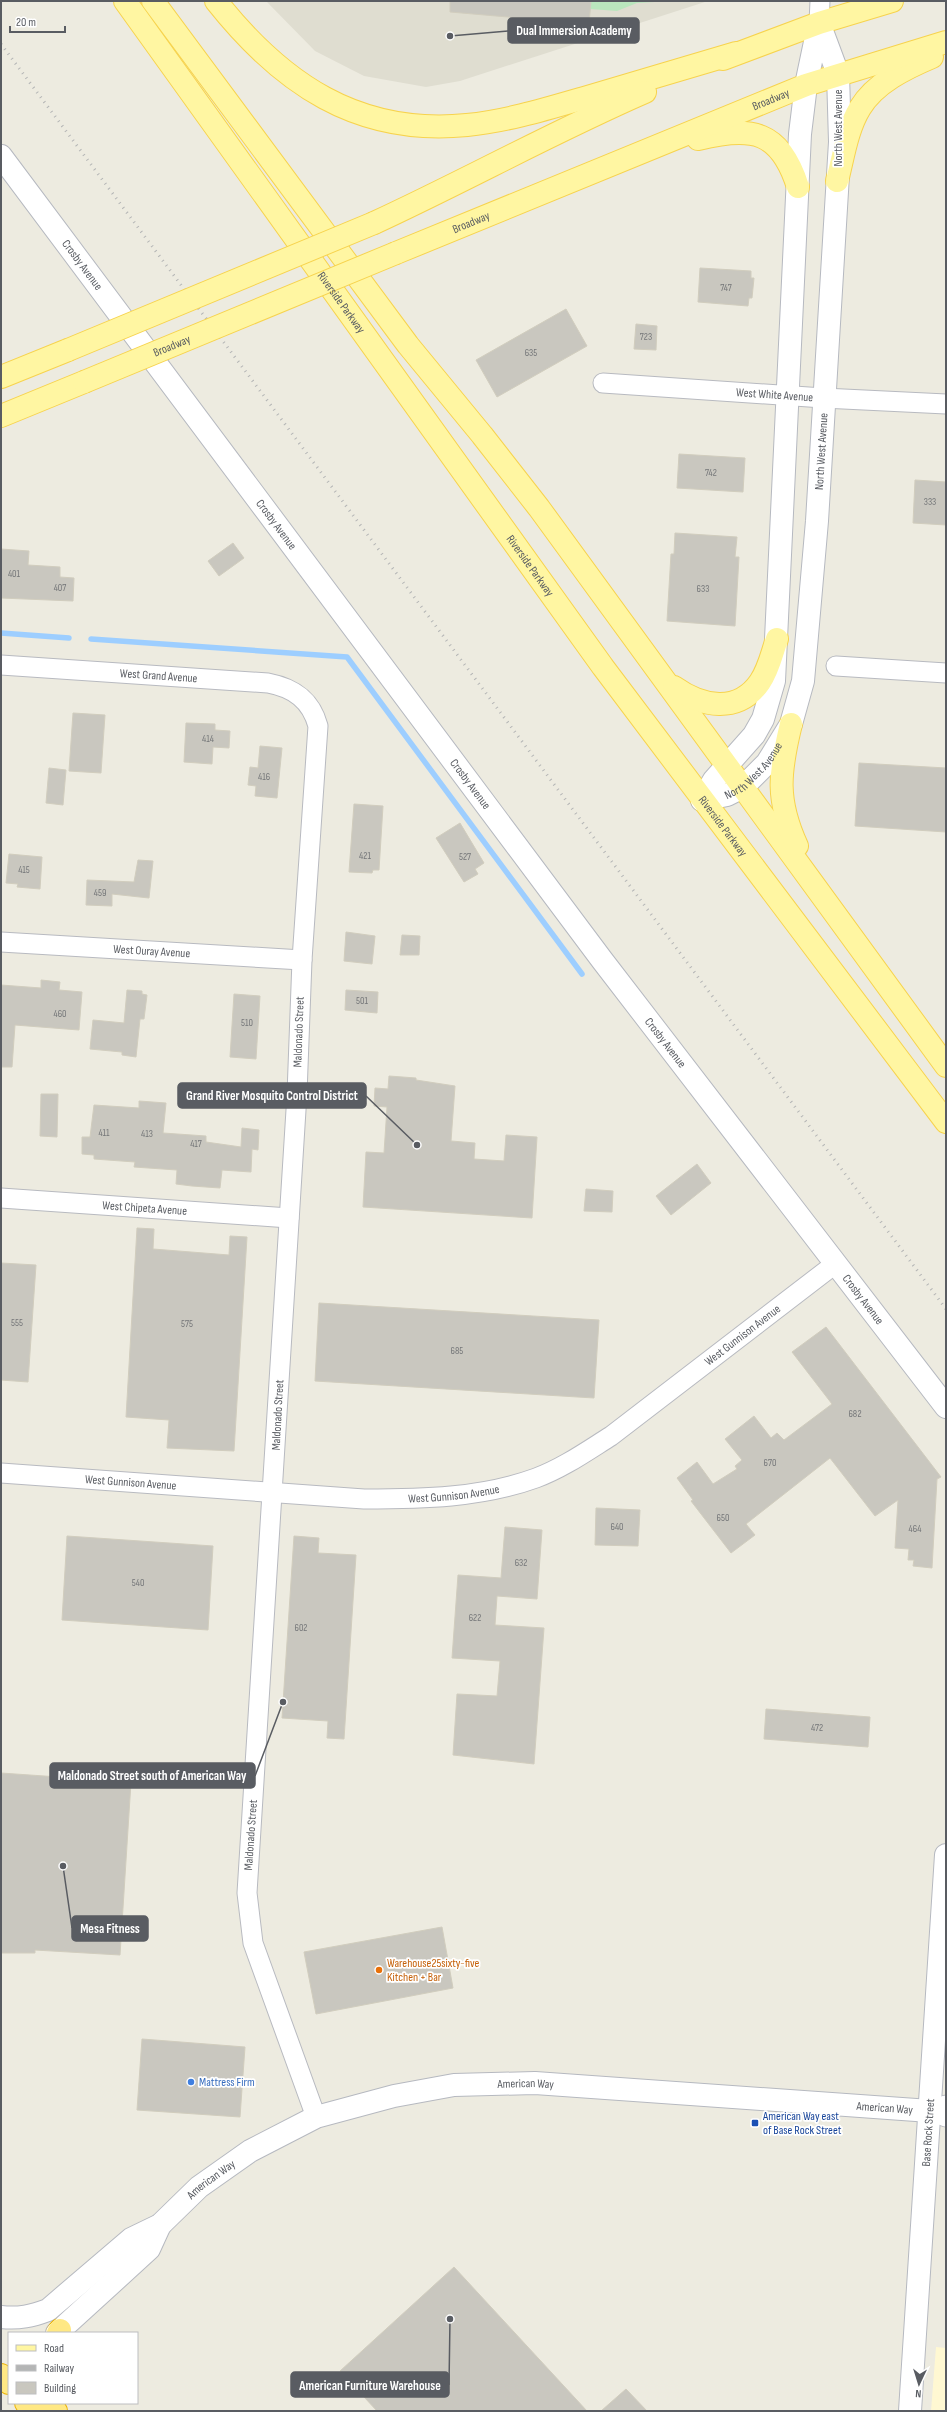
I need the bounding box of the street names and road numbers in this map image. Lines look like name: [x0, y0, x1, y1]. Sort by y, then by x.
street label: Broadway: [750, 85, 792, 114]
street label: North West Avenue: [831, 89, 846, 167]
street label: Broadway: [450, 208, 492, 237]
street label: Crosby Avenue: [59, 237, 106, 293]
street label: Riverside Parkway: [314, 269, 369, 336]
street label: Broadway: [151, 331, 193, 360]
street label: West White Avenue: [736, 385, 814, 405]
street label: North West Avenue: [811, 412, 831, 490]
street label: Crosby Avenue: [253, 496, 300, 553]
street label: Riverside Parkway: [503, 532, 558, 600]
street label: West Grand Avenue: [119, 666, 198, 686]
street label: North West Avenue: [722, 739, 786, 803]
street label: Crosby Avenue: [447, 756, 494, 812]
street label: Riverside Parkway: [695, 793, 751, 860]
street label: West Ouray Avenue: [113, 941, 191, 961]
street label: Maldonado Street: [290, 996, 308, 1068]
street label: Crosby Avenue: [642, 1015, 690, 1071]
street label: West Chipeta Avenue: [102, 1198, 188, 1218]
street label: Crosby Avenue: [839, 1271, 887, 1328]
street label: West Gunnison Avenue: [702, 1301, 784, 1369]
street label: Maldonado Street: [269, 1379, 287, 1451]
street label: West Gunnison Avenue: [84, 1472, 177, 1493]
street label: West Gunnison Avenue: [408, 1481, 501, 1506]
street label: Maldonado Street: [241, 1799, 261, 1871]
street label: American Way: [496, 2075, 555, 2092]
street label: American Way: [855, 2098, 914, 2117]
street label: Base Rock Street: [918, 2098, 938, 2167]
street label: American Way: [183, 2156, 238, 2203]

